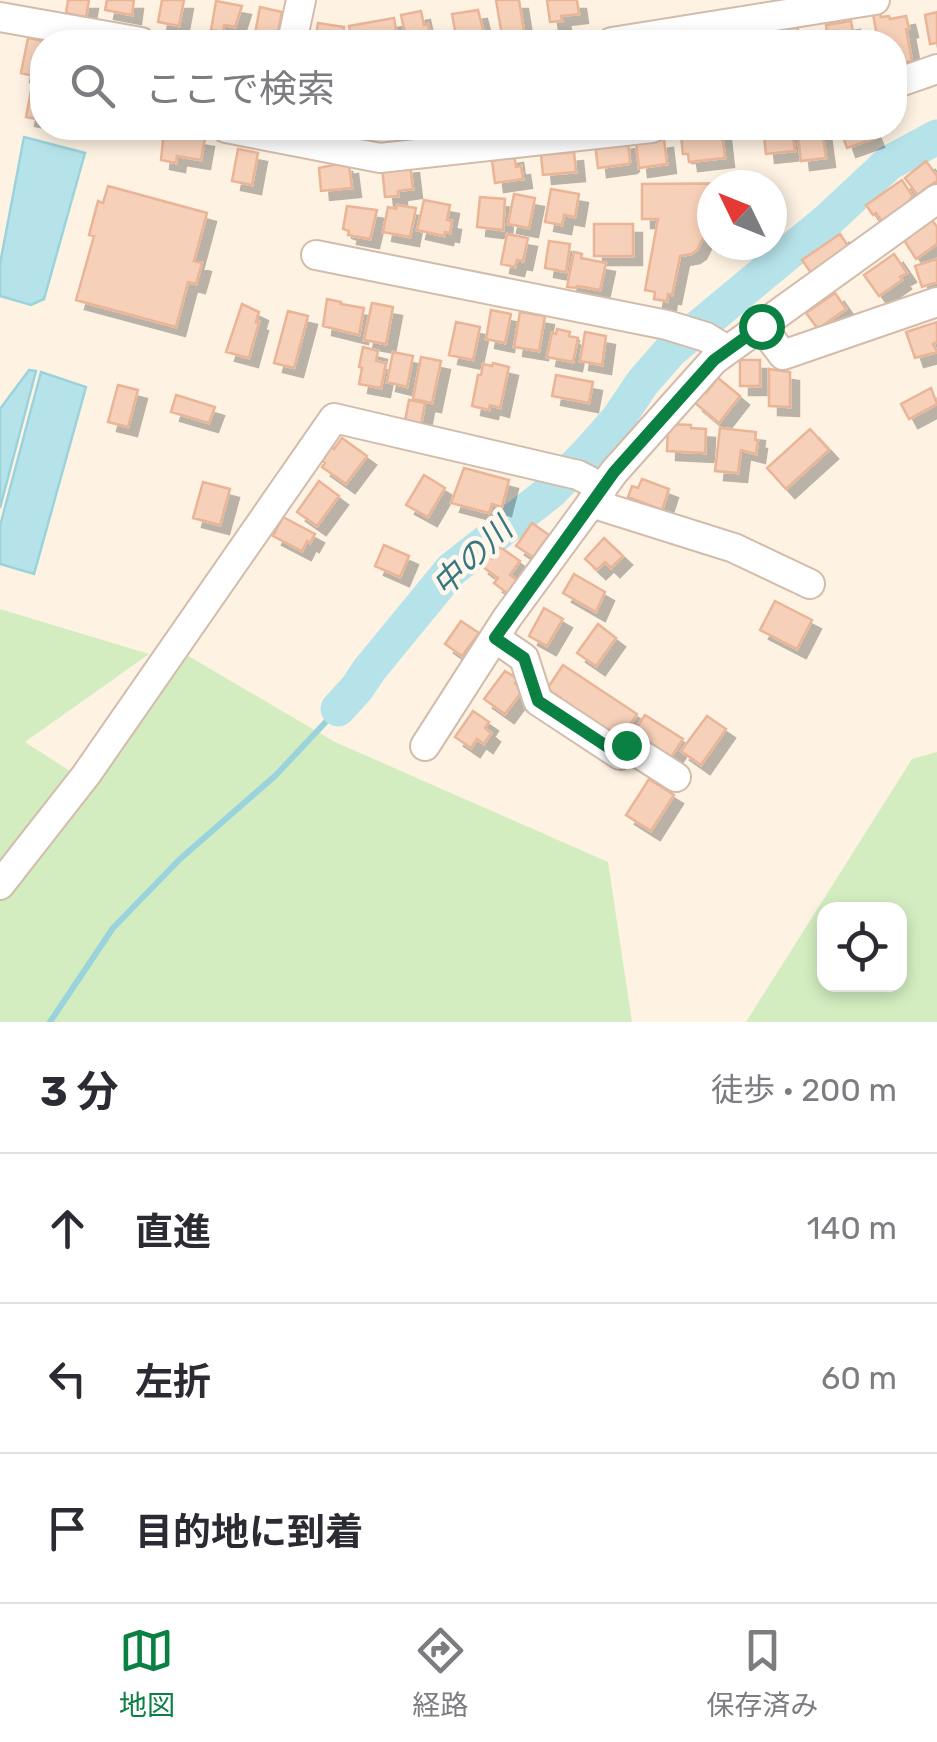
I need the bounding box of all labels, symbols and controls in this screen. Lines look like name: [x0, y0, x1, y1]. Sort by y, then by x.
search box: [30, 30, 907, 140]
icon: search: [65, 58, 120, 113]
text: ここで検索: [145, 66, 335, 112]
north arrow: [697, 170, 787, 260]
route start: [739, 304, 785, 350]
water label: 中の川: [424, 508, 522, 604]
route end: [604, 723, 650, 769]
map controls: [817, 902, 907, 992]
button: locate: [817, 902, 907, 992]
text: 3 分: [40, 1067, 119, 1117]
text: 徒歩 · 200 m: [711, 1071, 897, 1109]
icon: ahead: [40, 1201, 95, 1256]
text: 直進: [135, 1209, 211, 1255]
text: 140 m: [807, 1209, 897, 1247]
icon: left: [40, 1351, 95, 1406]
text: 左折: [135, 1359, 211, 1405]
text: 60 m: [821, 1359, 897, 1397]
icon: arrive: [40, 1501, 95, 1556]
text: 目的地に到着: [135, 1509, 363, 1555]
tab: 地図: [119, 1623, 175, 1723]
tab: 経路: [412, 1623, 468, 1723]
tab: 保存済み: [706, 1623, 818, 1723]

